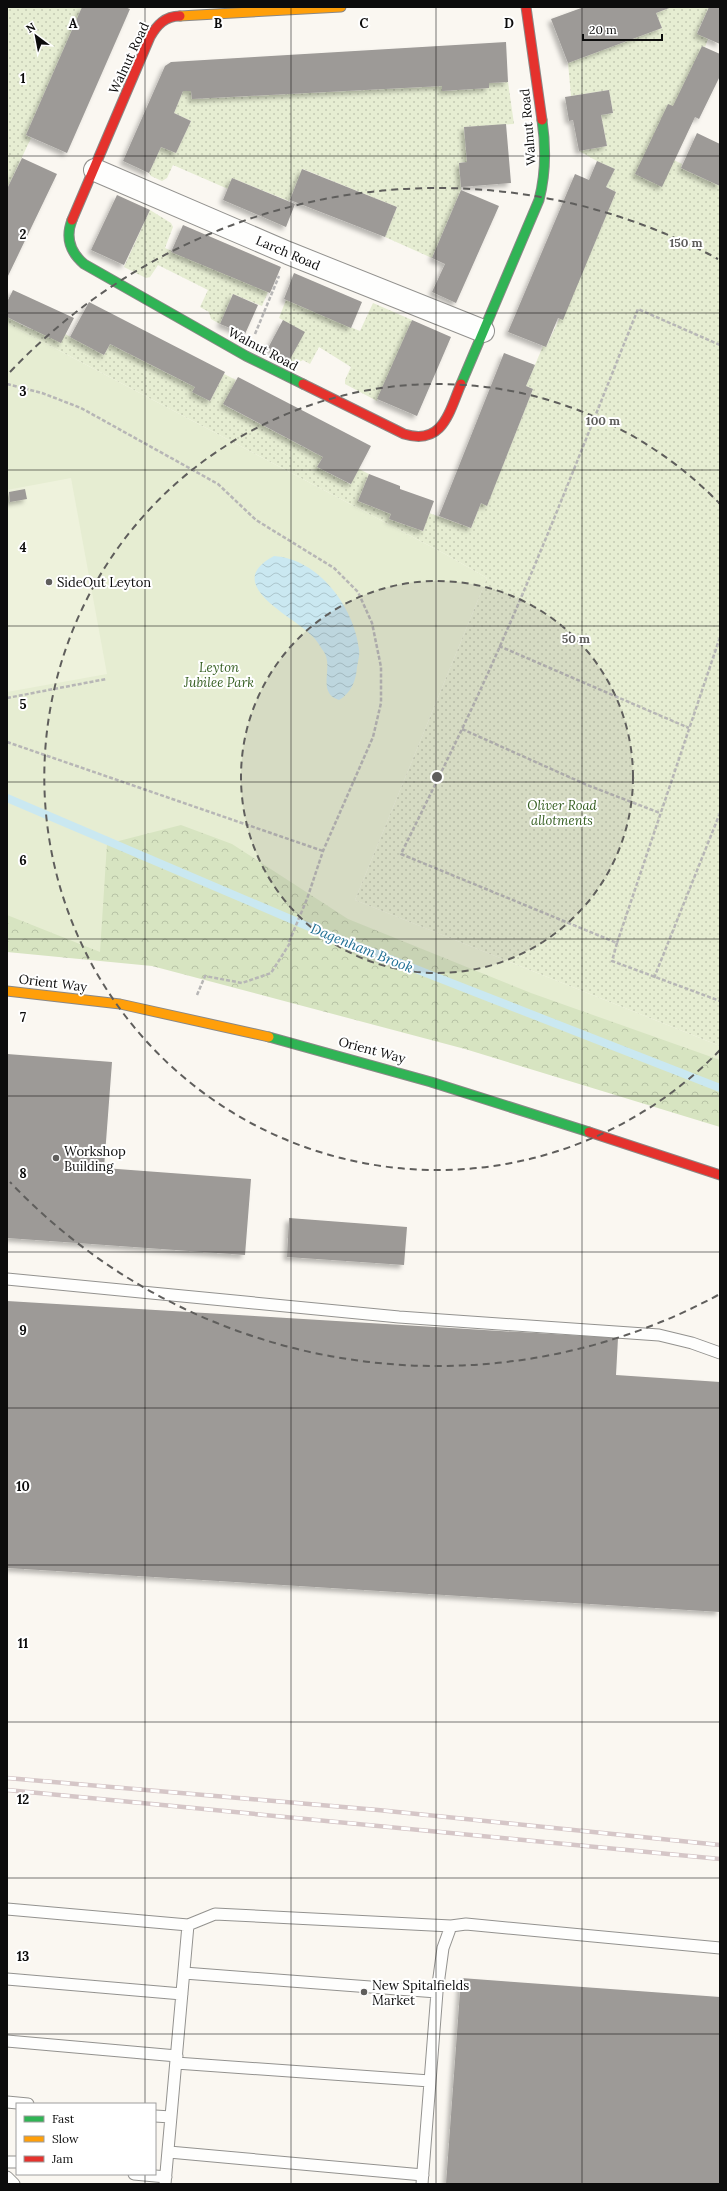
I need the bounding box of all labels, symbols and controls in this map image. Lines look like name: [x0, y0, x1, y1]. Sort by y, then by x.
text: A: [69, 15, 78, 32]
text: B: [214, 15, 223, 32]
text: C: [360, 15, 369, 32]
text: D: [504, 15, 514, 32]
north arrow: [16, 16, 56, 56]
scale bar: [583, 16, 662, 42]
text: N: [23, 19, 38, 36]
street label: Walnut Road: [105, 19, 153, 96]
text: 20 m: [589, 22, 617, 37]
text: 1: [20, 70, 26, 87]
street label: Walnut Road: [516, 88, 540, 166]
text: 2: [20, 226, 27, 243]
street label: Larch Road: [253, 232, 323, 274]
text: 150 m: [669, 235, 703, 250]
street label: Walnut Road: [225, 323, 301, 375]
text: 3: [19, 383, 27, 400]
text: 100 m: [586, 413, 620, 428]
text: 4: [19, 539, 27, 556]
place label: SideOut Leyton: [57, 574, 151, 591]
marker: SideOut Leyton: [44, 577, 54, 587]
text: 50 m: [562, 631, 590, 646]
park label: Leyton Jubilee Park: [183, 659, 254, 691]
text: 5: [19, 696, 27, 713]
centre of rings: [430, 770, 444, 784]
park label: Oliver Road allotments: [527, 797, 598, 829]
text: 6: [19, 852, 27, 869]
water label: Dagenham Brook: [308, 919, 416, 977]
street label: Orient Way: [18, 970, 88, 996]
text: 7: [20, 1009, 26, 1026]
street label: Orient Way: [337, 1033, 408, 1067]
place label: Workshop Building: [64, 1143, 126, 1175]
marker: Workshop Building: [51, 1153, 61, 1163]
text: 8: [19, 1165, 27, 1182]
text: 9: [19, 1322, 27, 1339]
text: 10: [16, 1478, 30, 1495]
text: 11: [18, 1635, 28, 1652]
text: 12: [17, 1791, 29, 1808]
text: 13: [17, 1948, 29, 1965]
place label: New Spitalfields Market: [372, 1977, 469, 2009]
marker: New Spitalfields Market: [359, 1987, 369, 1997]
legend: [16, 2103, 156, 2175]
text: Fast: [52, 2111, 75, 2126]
text: Slow: [52, 2131, 79, 2146]
text: Jam: [51, 2151, 73, 2166]

